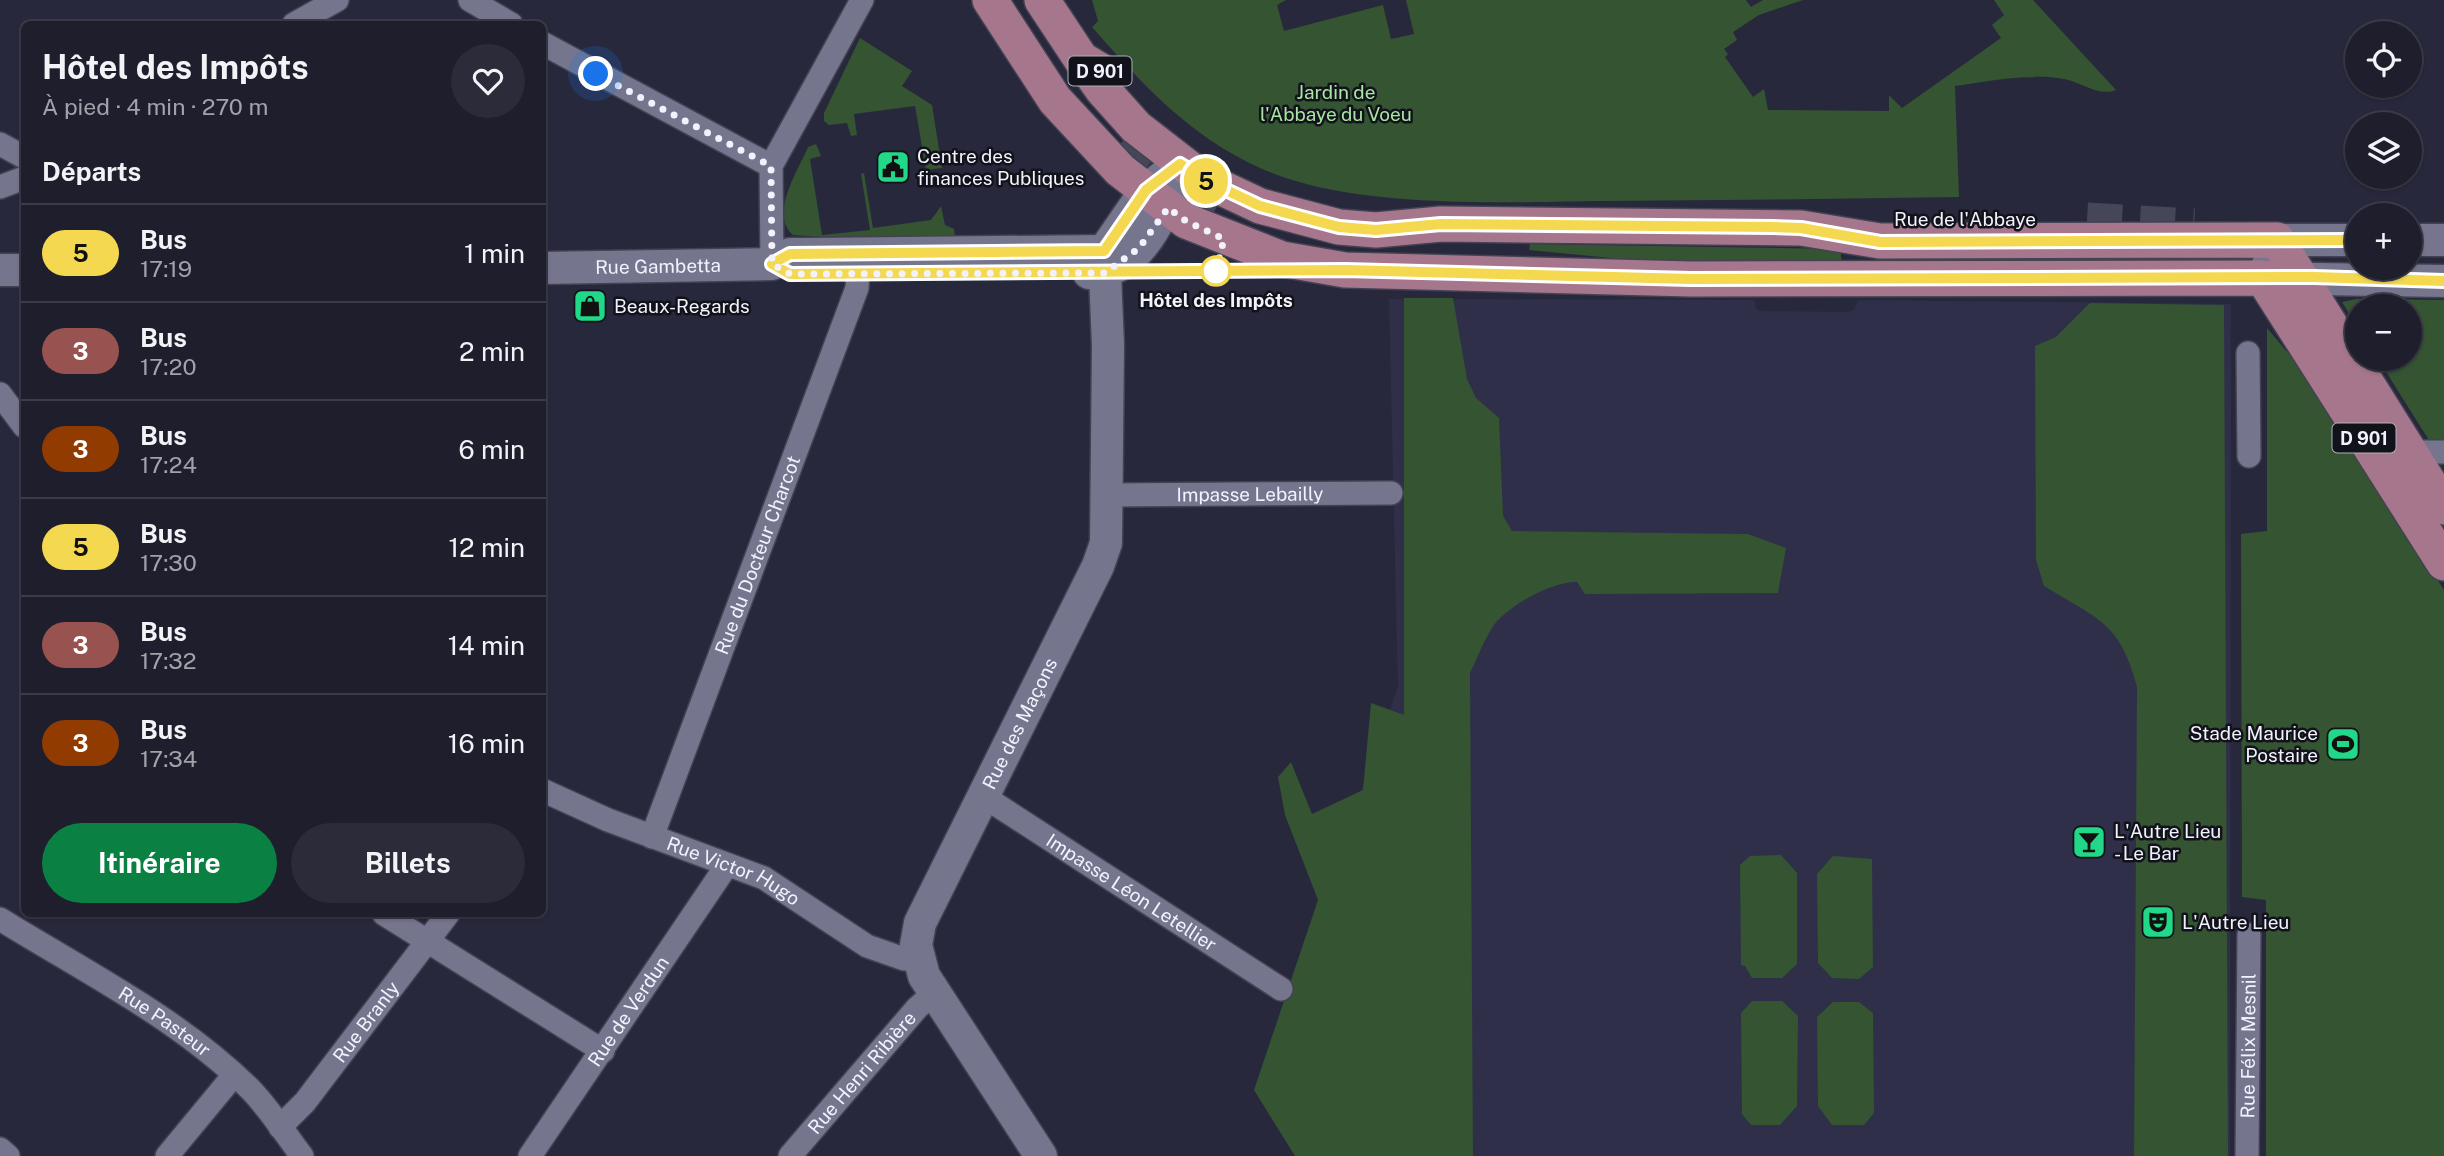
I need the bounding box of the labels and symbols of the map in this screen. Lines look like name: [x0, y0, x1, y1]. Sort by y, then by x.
your location: [578, 56, 613, 91]
road number: D 901: [1068, 56, 1132, 86]
park label: Jardin de l'Abbaye du Voeu: [1260, 81, 1412, 125]
place label: Centre des finances Publiques: [917, 145, 1084, 189]
public building icon: Centre des finances Publiques: [874, 148, 912, 186]
line badge: 5: [1183, 158, 1229, 204]
street label: Rue de l'Abbaye: [1894, 208, 2036, 230]
street label: Rue Gambetta: [595, 254, 721, 278]
marker: Hôtel des Impôts: [1201, 256, 1231, 286]
shop icon: Beaux-Regards: [571, 287, 609, 325]
place label: Hôtel des Impôts: [1139, 289, 1293, 311]
place label: Beaux-Regards: [614, 295, 750, 317]
road number: D 901: [2332, 424, 2396, 452]
street label: Rue du Docteur Charcot: [710, 453, 804, 657]
street label: Impasse Lebailly: [1176, 482, 1324, 506]
street label: Rue des Maçons: [978, 654, 1061, 793]
place label: Stade Maurice Postaire: [2190, 722, 2318, 766]
sports icon: Stade Maurice Postaire: [2324, 725, 2362, 763]
place label: L'Autre Lieu - Le Bar: [2114, 820, 2221, 864]
bar icon: L'Autre Lieu - Le Bar: [2070, 823, 2108, 861]
street label: Impasse Léon Letellier: [1042, 829, 1221, 955]
street label: Rue Victor Hugo: [664, 832, 804, 910]
theatre icon: L'Autre Lieu: [2139, 903, 2177, 941]
place label: L'Autre Lieu: [2182, 911, 2289, 933]
street label: Rue de Verdun: [583, 952, 673, 1070]
street label: Rue Félix Mesnil: [2236, 973, 2260, 1119]
street label: Rue Branly: [328, 977, 404, 1067]
street label: Rue Pasteur: [115, 982, 215, 1061]
street label: Rue Henri Ribière: [803, 1007, 920, 1138]

